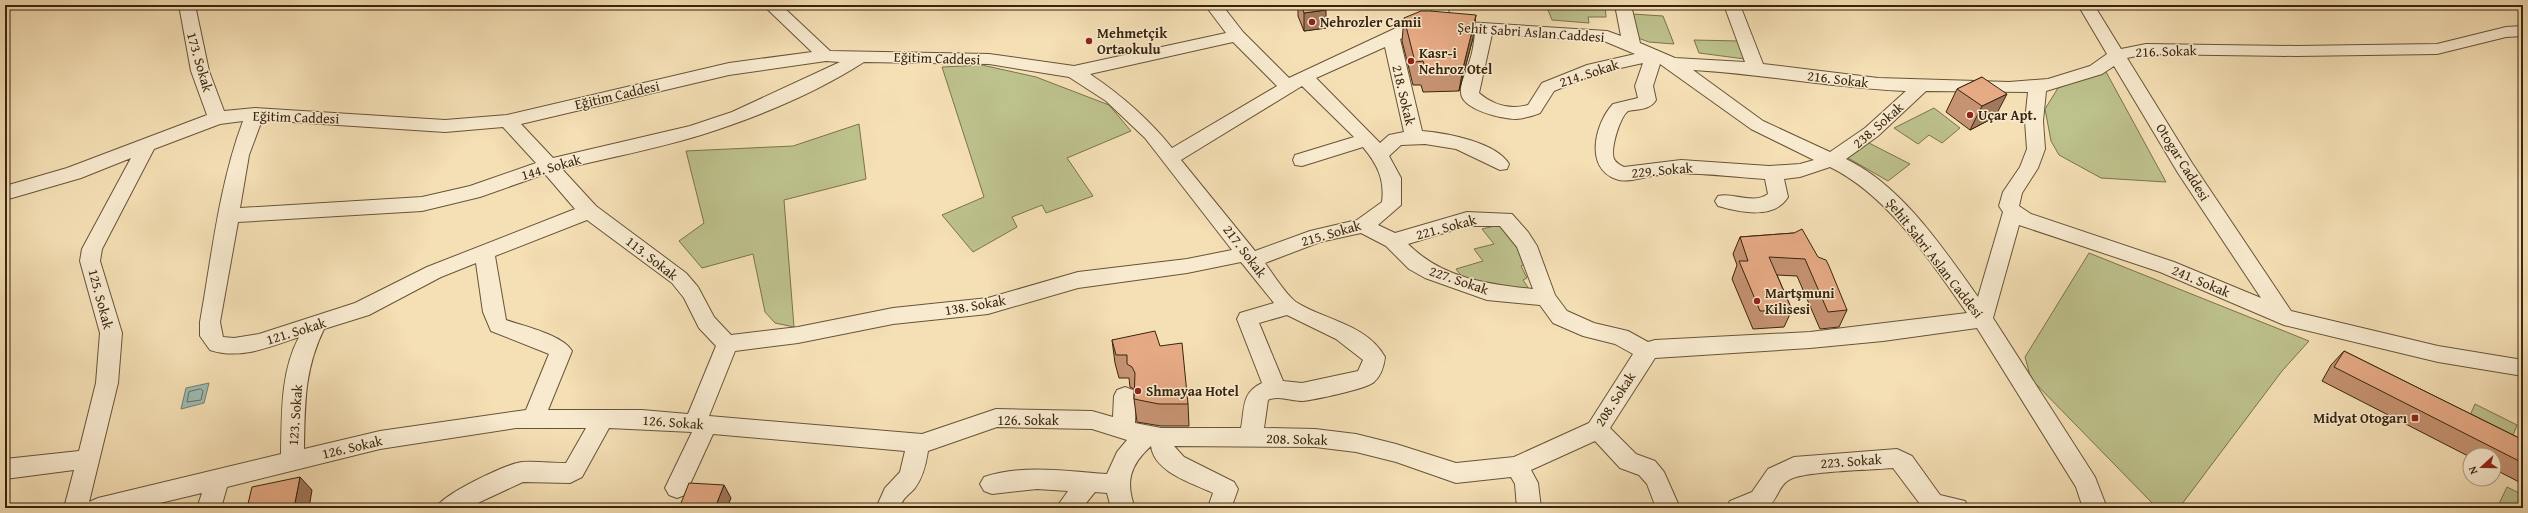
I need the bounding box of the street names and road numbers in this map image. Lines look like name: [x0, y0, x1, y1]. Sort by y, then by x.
street label: Şehit Sabri Aslan Caddesi: [1457, 17, 1605, 47]
street label: 173. Sokak: [182, 30, 218, 95]
street label: 216. Sokak: [2135, 40, 2198, 62]
street label: Eğitim Caddesi: [893, 46, 981, 70]
street label: 214. Sokak: [1557, 54, 1622, 92]
street label: 218. Sokak: [1387, 63, 1421, 128]
street label: 216. Sokak: [1806, 65, 1871, 93]
street label: Eğitim Caddesi: [573, 76, 662, 114]
street label: 238. Sokak: [1848, 97, 1908, 153]
street label: Eğitim Caddesi: [252, 105, 340, 129]
street label: Otogar Caddesi: [2151, 119, 2215, 205]
street label: 144. Sokak: [519, 149, 584, 185]
street label: 229. Sokak: [1630, 157, 1694, 183]
street label: Şehit Sabri Aslan Caddesi: [1882, 194, 1988, 322]
street label: 221. Sokak: [1414, 209, 1479, 245]
street label: 215. Sokak: [1299, 215, 1364, 251]
street label: 217. Sokak: [1218, 220, 1272, 282]
street label: 113. Sokak: [622, 231, 683, 285]
street label: 241. Sokak: [2169, 260, 2234, 303]
street label: 227. Sokak: [1427, 261, 1492, 300]
street label: 125. Sokak: [83, 267, 119, 332]
street label: 138. Sokak: [943, 290, 1008, 320]
street label: 121. Sokak: [264, 312, 329, 350]
street label: 208. Sokak: [1590, 367, 1641, 430]
street label: 123. Sokak: [283, 383, 307, 446]
street label: 126. Sokak: [642, 410, 705, 434]
street label: 126. Sokak: [997, 410, 1060, 430]
street label: 208. Sokak: [1266, 428, 1329, 450]
street label: 126. Sokak: [320, 430, 385, 464]
street label: 223. Sokak: [1820, 449, 1883, 473]

